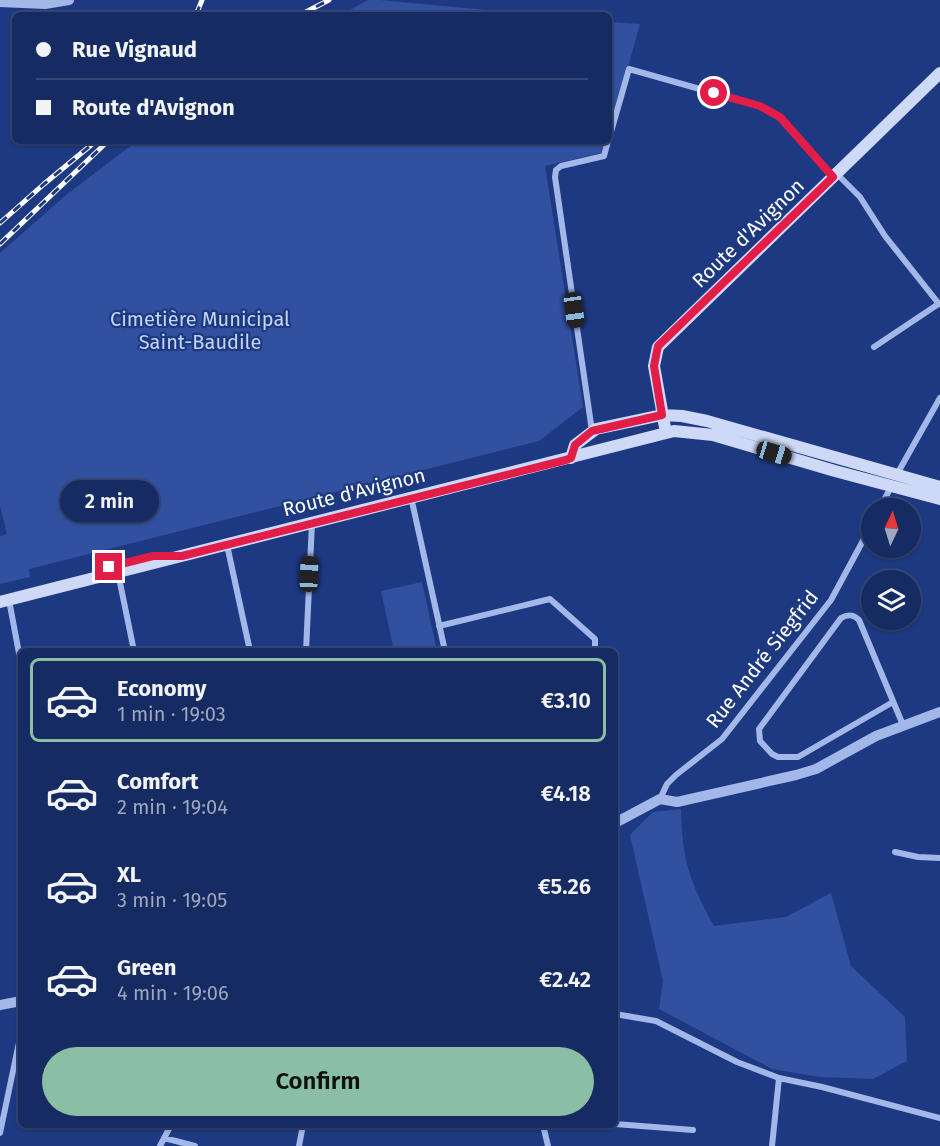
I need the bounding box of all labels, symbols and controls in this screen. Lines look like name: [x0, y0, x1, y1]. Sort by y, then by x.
text: Rue Vignaud: [72, 36, 197, 63]
route start: [700, 79, 727, 106]
text: Route d'Avignon: [72, 94, 235, 121]
street label: Route d'Avignon: [687, 174, 809, 292]
car: [563, 291, 585, 329]
park label: Cimetière Municipal Saint-Baudile: [110, 307, 290, 354]
car: [754, 439, 794, 467]
street label: Route d'Avignon: [280, 463, 428, 521]
callout: 2 min: [60, 480, 158, 522]
text: 2 min: [85, 489, 134, 513]
north arrow: [861, 498, 921, 558]
map controls: [861, 498, 921, 630]
route end: [95, 553, 122, 580]
car: [299, 556, 319, 592]
button: layers: [861, 570, 921, 630]
street label: Rue André Siegfrid: [701, 585, 823, 733]
icon: car: [45, 673, 99, 727]
text: Economy: [117, 675, 206, 702]
text: €3.10: [541, 687, 591, 714]
text: 1 min · 19:03: [117, 702, 226, 726]
icon: car: [45, 766, 99, 820]
text: Comfort: [117, 768, 198, 795]
text: €4.18: [541, 780, 591, 807]
text: 2 min · 19:04: [117, 795, 228, 819]
icon: car: [45, 859, 99, 913]
text: XL: [117, 861, 141, 888]
text: €5.26: [538, 873, 591, 900]
text: 3 min · 19:05: [117, 888, 227, 912]
icon: car: [45, 952, 99, 1006]
text: Green: [117, 954, 176, 981]
text: €2.42: [539, 966, 591, 993]
text: 4 min · 19:06: [117, 981, 229, 1005]
button: Confirm: [42, 1047, 594, 1116]

